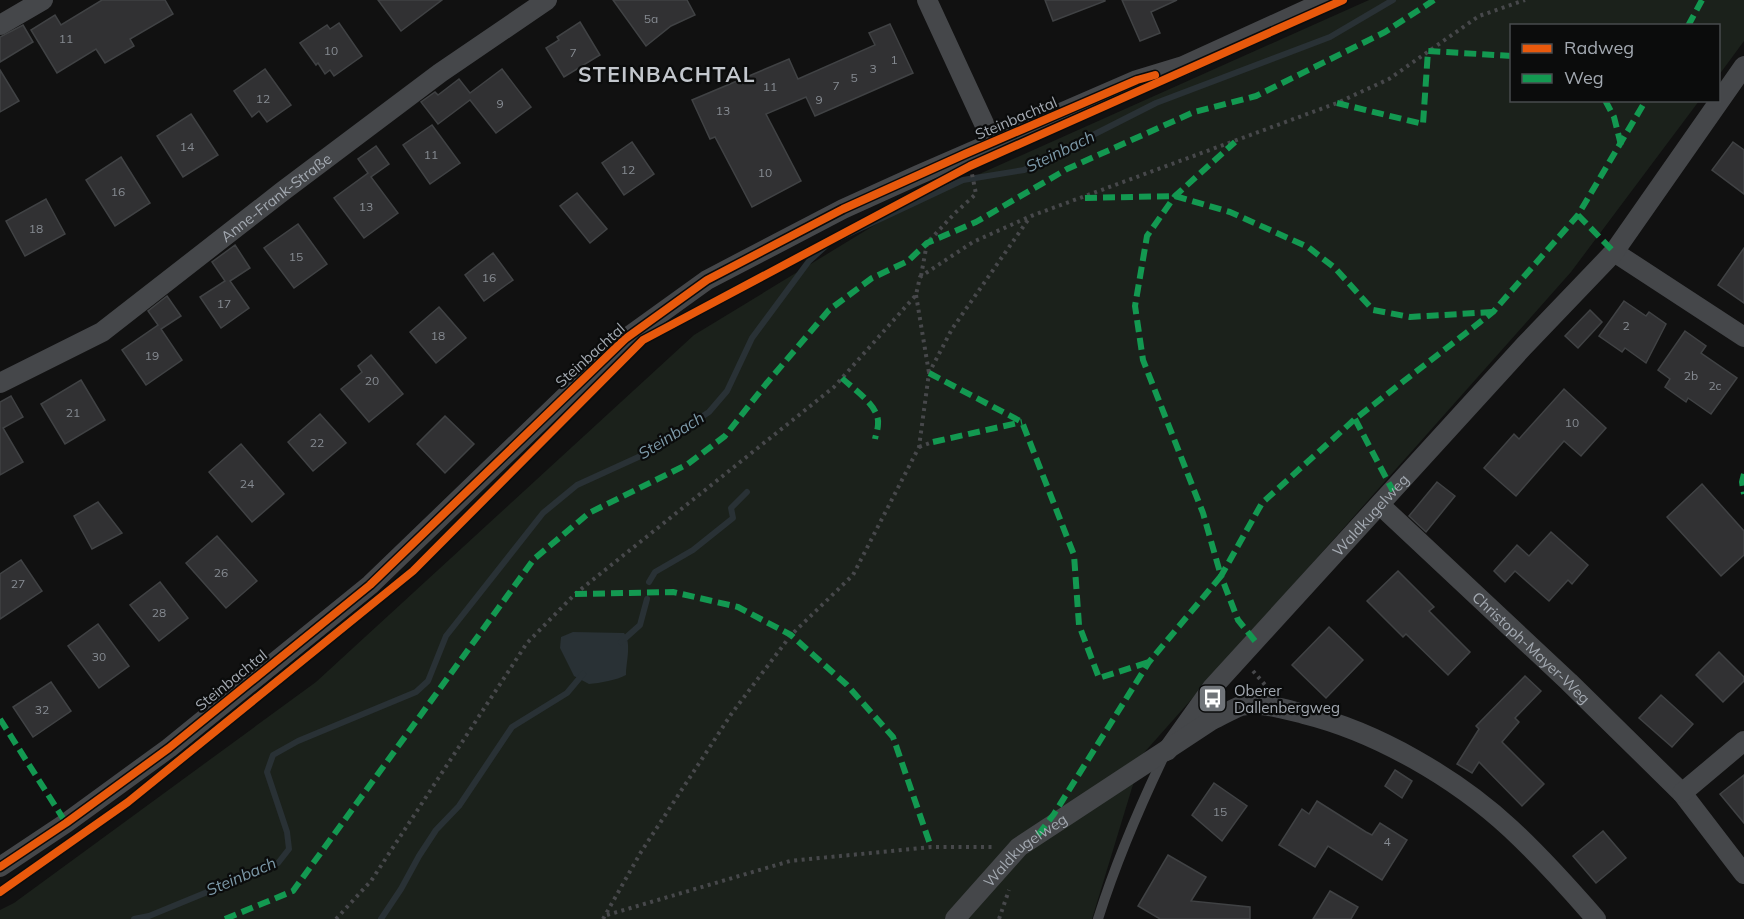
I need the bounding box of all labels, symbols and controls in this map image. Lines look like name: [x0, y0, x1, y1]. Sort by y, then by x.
house number: 5a: [644, 11, 658, 26]
legend: [1510, 24, 1720, 102]
house number: 11: [59, 31, 73, 46]
text: Radweg: [1564, 36, 1634, 59]
house number: 10: [324, 43, 338, 58]
house number: 7: [569, 45, 577, 60]
house number: 1: [890, 52, 898, 67]
district label: STEINBACHTAL: [578, 61, 756, 87]
house number: 3: [869, 61, 877, 76]
text: Weg: [1564, 66, 1604, 89]
house number: 5: [850, 70, 858, 85]
house number: 7: [832, 78, 840, 93]
house number: 11: [763, 79, 777, 94]
house number: 12: [256, 91, 270, 106]
house number: 9: [815, 92, 823, 107]
street label: Steinbachtal: [972, 92, 1060, 144]
house number: 9: [496, 96, 504, 111]
house number: 13: [716, 103, 730, 118]
water label: Steinbach: [1022, 126, 1098, 176]
house number: 14: [180, 139, 194, 154]
house number: 11: [424, 147, 438, 162]
street label: Anne-Frank-Straße: [216, 149, 335, 246]
house number: 12: [621, 162, 635, 177]
house number: 10: [758, 165, 772, 180]
house number: 16: [111, 184, 125, 199]
house number: 13: [359, 199, 373, 214]
house number: 18: [29, 221, 43, 236]
house number: 15: [289, 249, 303, 264]
house number: 16: [482, 270, 496, 285]
house number: 17: [217, 296, 231, 311]
house number: 2: [1622, 318, 1630, 333]
street label: Steinbachtal: [551, 319, 629, 391]
house number: 18: [431, 328, 445, 343]
house number: 19: [145, 348, 159, 363]
house number: 2b: [1684, 368, 1698, 383]
house number: 20: [365, 373, 379, 388]
house number: 2c: [1708, 378, 1722, 393]
house number: 21: [66, 405, 80, 420]
water label: Steinbach: [634, 407, 708, 463]
house number: 10: [1565, 415, 1579, 430]
house number: 22: [310, 435, 324, 450]
street label: Waldkugelweg: [1328, 470, 1412, 560]
house number: 24: [240, 476, 254, 491]
house number: 26: [214, 565, 228, 580]
house number: 27: [11, 576, 25, 591]
street label: Christoph-Mayer-Weg: [1469, 587, 1595, 707]
house number: 28: [152, 605, 166, 620]
street label: Steinbachtal: [191, 645, 271, 715]
house number: 30: [92, 649, 106, 664]
place label: Oberer Dallenbergweg: [1234, 681, 1340, 717]
bus stop icon: Oberer Dallenbergweg: [1197, 683, 1229, 715]
house number: 32: [35, 702, 49, 717]
house number: 15: [1213, 804, 1227, 819]
street label: Waldkugelweg: [979, 809, 1070, 890]
house number: 4: [1383, 834, 1391, 849]
water label: Steinbach: [203, 852, 279, 900]

